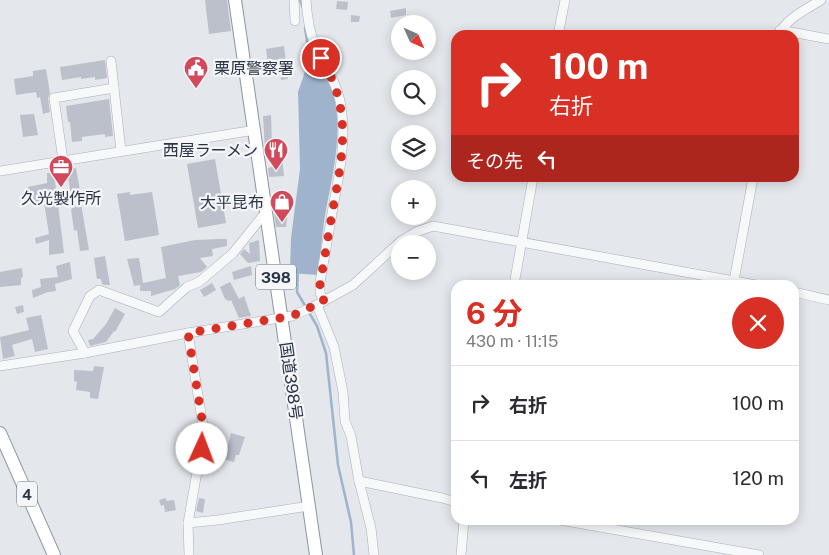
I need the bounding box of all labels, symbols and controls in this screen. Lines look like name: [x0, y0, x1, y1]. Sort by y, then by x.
north arrow: [391, 15, 436, 60]
map controls: [391, 15, 436, 280]
pin: [300, 37, 342, 79]
icon: arrive: [307, 44, 335, 72]
text: 100 m: [549, 46, 648, 87]
icon: right: [466, 50, 531, 115]
public building icon: 栗原警察署: [183, 55, 209, 89]
place label: 栗原警察署: [214, 59, 294, 78]
button: search: [391, 70, 436, 115]
text: 右折: [549, 93, 593, 119]
button: layers: [391, 125, 436, 170]
restaurant icon: 西屋ラーメン: [263, 137, 289, 171]
place label: 西屋ラーメン: [163, 141, 258, 160]
icon: left: [533, 145, 561, 173]
text: その先: [466, 150, 523, 172]
office icon: 久光製作所: [48, 154, 74, 188]
button: +: [391, 180, 436, 225]
place label: 久光製作所: [21, 189, 101, 208]
shop icon: 大平昆布: [269, 189, 295, 223]
place label: 大平昆布: [200, 193, 264, 212]
button: −: [391, 235, 436, 280]
road number: 398: [256, 264, 296, 290]
text: 6 分: [466, 295, 523, 331]
button: close: [732, 297, 784, 349]
text: 430 m · 11:15: [466, 332, 558, 351]
street label: 国道398号: [276, 341, 306, 421]
icon: right: [466, 389, 494, 417]
text: 100 m: [732, 392, 784, 414]
text: 右折: [509, 394, 547, 416]
position arrow: [175, 422, 227, 474]
icon: left: [466, 464, 494, 492]
text: 120 m: [732, 467, 784, 489]
text: 左折: [509, 469, 547, 491]
road number: 4: [17, 482, 37, 506]

